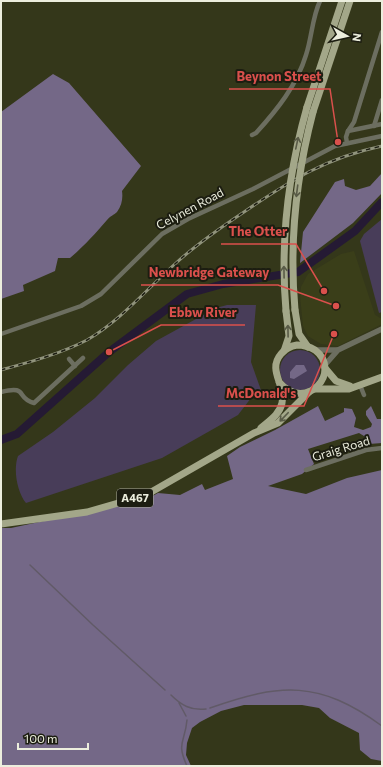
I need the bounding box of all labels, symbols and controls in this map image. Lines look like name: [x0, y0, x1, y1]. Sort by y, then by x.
north arrow: [327, 16, 367, 56]
text: N: [350, 32, 364, 42]
callout: Beynon Street: [229, 64, 330, 89]
text: Beynon Street: [236, 68, 322, 84]
one-way arrow: [293, 137, 301, 150]
street label: Celynen Road: [153, 184, 226, 232]
one-way arrow: [293, 184, 301, 197]
callout: The Otter: [221, 219, 296, 244]
text: The Otter: [229, 223, 288, 239]
callout: Newbridge Gateway: [141, 260, 278, 285]
text: Newbridge Gateway: [149, 264, 269, 280]
one-way arrow: [280, 266, 288, 279]
callout: Ebbw River: [161, 300, 245, 325]
text: Ebbw River: [169, 304, 238, 320]
one-way arrow: [284, 325, 292, 338]
callout: McDonald's: [218, 381, 304, 406]
text: McDonald's: [226, 385, 296, 401]
one-way arrow: [280, 412, 289, 422]
street label: Graig Road: [310, 433, 371, 463]
road number: A467: [117, 489, 153, 507]
scale bar: [18, 725, 88, 751]
text: 100 m: [24, 731, 58, 745]

